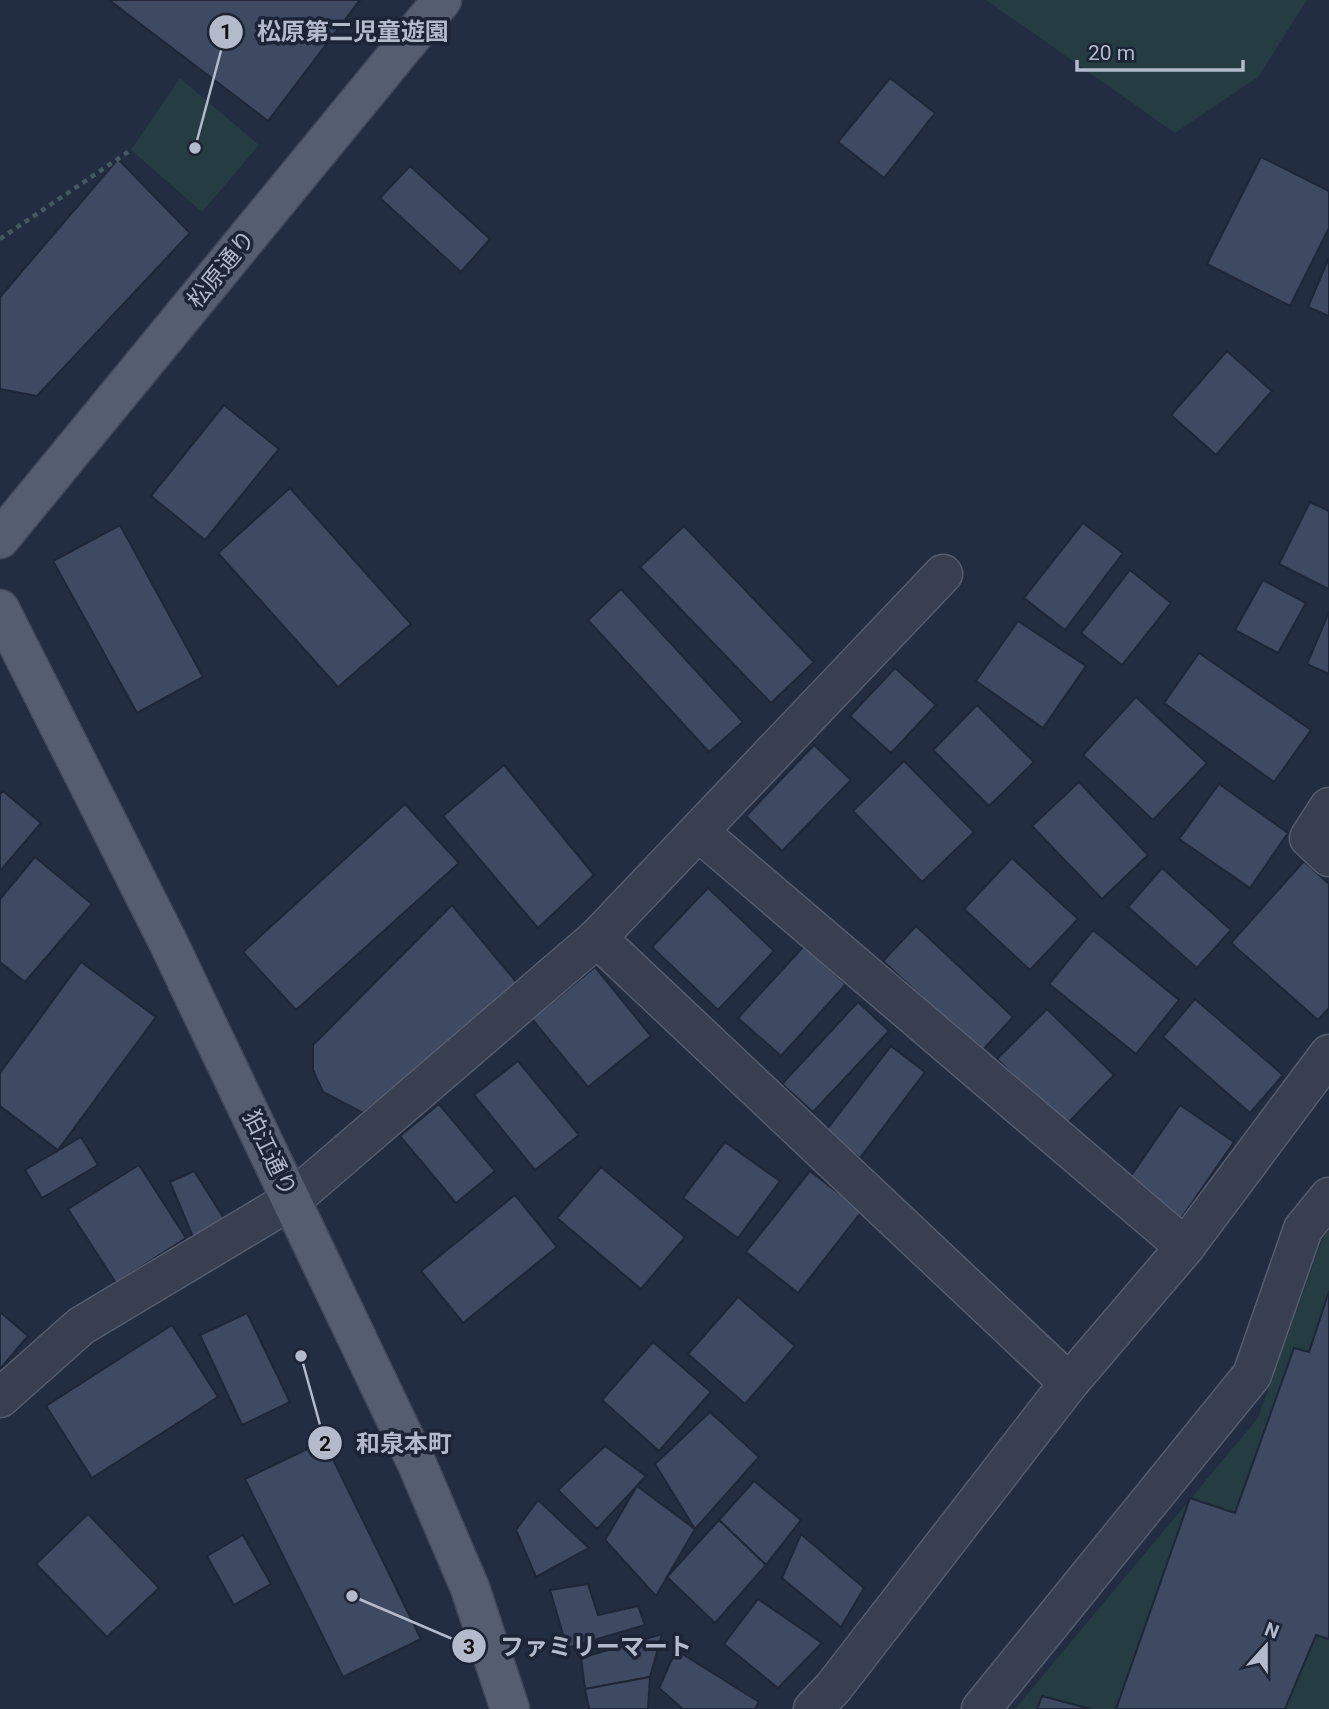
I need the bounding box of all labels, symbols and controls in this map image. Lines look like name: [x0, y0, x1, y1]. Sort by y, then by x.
callout: 松原第二児童遊園: [208, 9, 463, 54]
text: 松原第二児童遊園: [257, 18, 449, 46]
text: 1: [220, 20, 232, 44]
scale bar: [1077, 28, 1243, 72]
text: 20 m: [1088, 41, 1135, 65]
street label: 松原通り: [182, 225, 261, 314]
street label: 狛江通り: [237, 1106, 302, 1200]
callout: 和泉本町: [307, 1421, 466, 1466]
text: 和泉本町: [356, 1430, 452, 1458]
text: 2: [319, 1432, 331, 1456]
north arrow: [1231, 1611, 1301, 1681]
text: N: [1262, 1617, 1282, 1644]
callout: ファミリーマート: [451, 1624, 706, 1669]
text: ファミリーマート: [500, 1633, 692, 1661]
text: 3: [463, 1635, 475, 1659]

